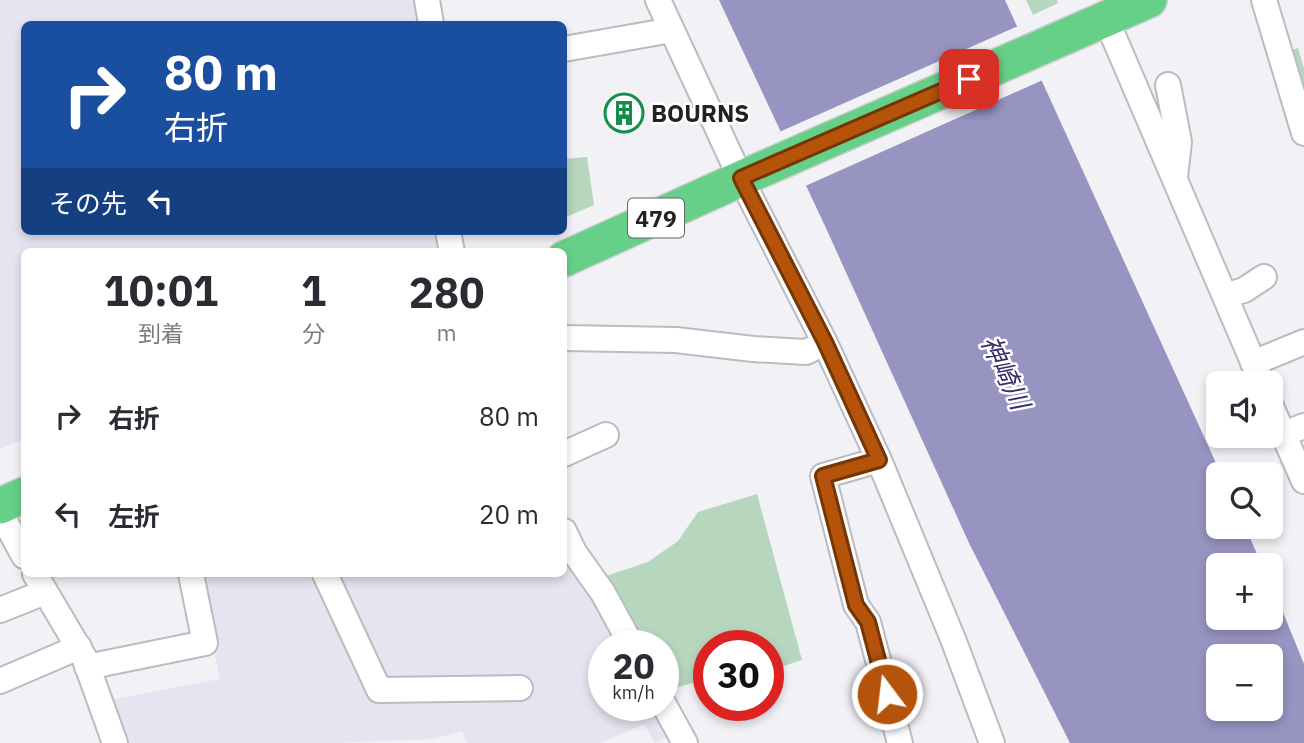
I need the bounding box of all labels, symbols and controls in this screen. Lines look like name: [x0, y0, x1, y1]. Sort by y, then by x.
text: 80 m: [164, 40, 278, 103]
icon: right: [49, 49, 140, 140]
pin: [939, 49, 999, 109]
icon: arrive: [950, 60, 988, 98]
building icon: BOURNS: [603, 92, 645, 134]
place label: BOURNS: [651, 97, 749, 129]
text: 右折: [164, 106, 228, 148]
icon: left: [141, 182, 179, 220]
text: その先: [49, 186, 127, 220]
road number: 479: [628, 198, 684, 238]
text: 10:01: [104, 263, 218, 318]
text: 1: [301, 263, 326, 318]
text: 280: [409, 265, 484, 320]
text: m: [437, 317, 457, 347]
text: 到着: [138, 318, 184, 348]
text: 分: [302, 318, 325, 348]
water label: 神崎川: [974, 329, 1039, 417]
map controls: [1206, 371, 1283, 721]
button: sound: [1206, 371, 1283, 448]
icon: right: [49, 397, 87, 435]
text: 80 m: [479, 399, 539, 433]
text: 右折: [108, 401, 160, 435]
button: search: [1206, 462, 1283, 539]
icon: left: [49, 495, 87, 533]
text: 20 m: [479, 497, 539, 531]
text: 左折: [108, 499, 160, 533]
button: +: [1206, 553, 1283, 630]
speed limit sign: 30: [693, 630, 784, 721]
text: 20: [612, 643, 655, 689]
button: −: [1206, 644, 1283, 721]
position arrow: [850, 657, 924, 731]
text: km/h: [612, 681, 655, 704]

